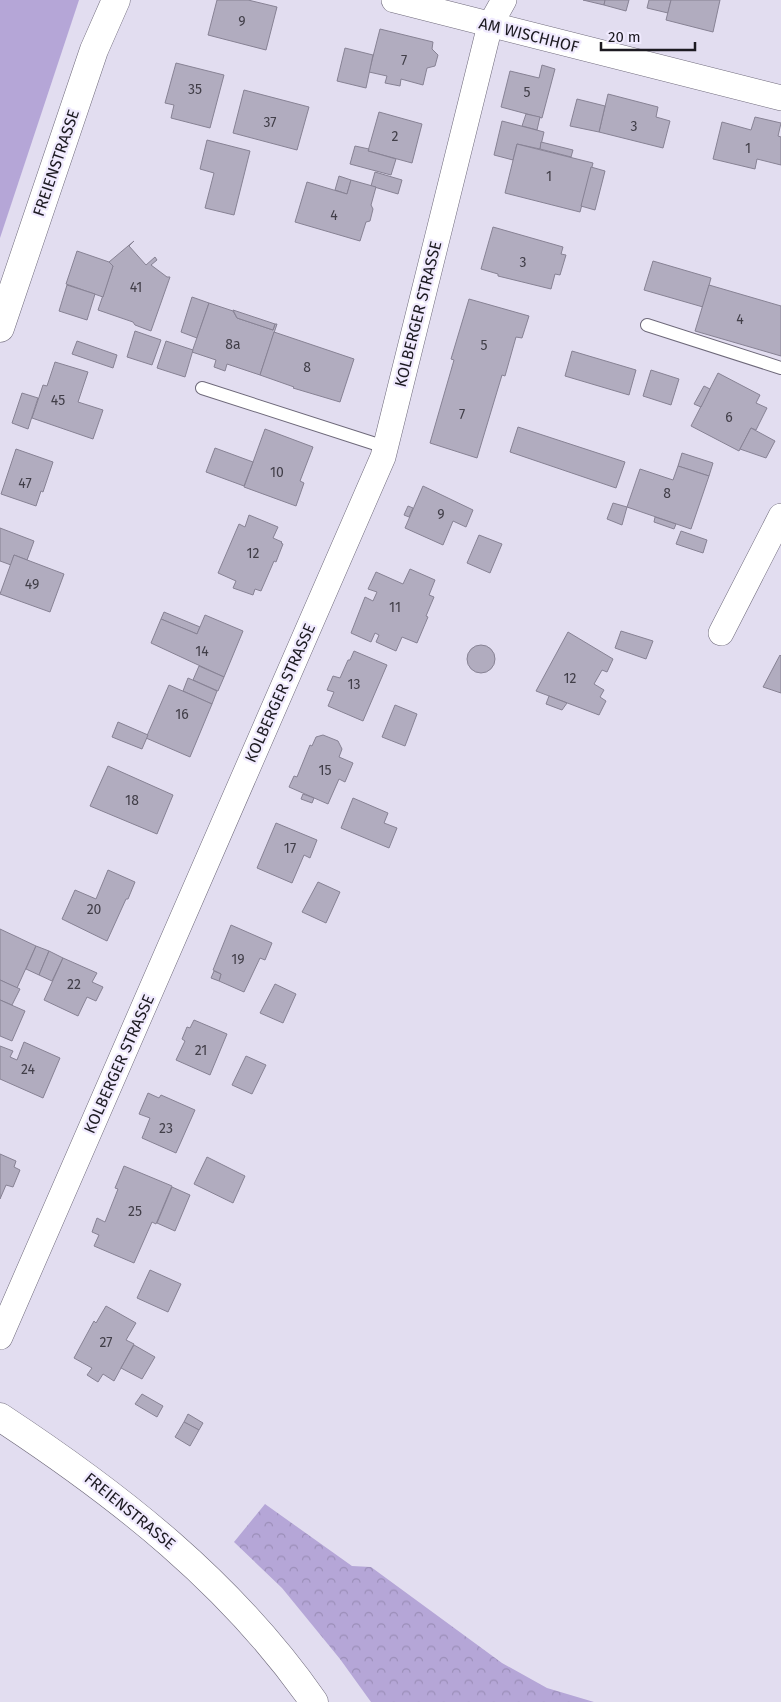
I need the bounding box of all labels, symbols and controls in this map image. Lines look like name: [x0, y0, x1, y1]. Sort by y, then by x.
house number: 9: [238, 13, 246, 30]
street label: AM WISCHHOF: [477, 13, 581, 57]
scale bar: [601, 20, 695, 52]
text: 20 m: [608, 28, 641, 46]
house number: 7: [401, 52, 407, 69]
house number: 35: [188, 81, 202, 98]
house number: 5: [523, 84, 531, 101]
street label: FREIENSTRASSE: [29, 107, 83, 219]
house number: 37: [263, 114, 277, 131]
house number: 3: [631, 118, 638, 135]
house number: 2: [392, 128, 399, 145]
house number: 1: [745, 140, 751, 157]
house number: 1: [546, 168, 552, 185]
house number: 4: [330, 207, 338, 224]
street label: KOLBERGER STRASSE: [391, 239, 445, 389]
house number: 3: [520, 254, 527, 271]
house number: 41: [130, 279, 142, 296]
house number: 4: [736, 311, 744, 328]
house number: 8a: [225, 336, 241, 353]
house number: 5: [480, 337, 488, 354]
house number: 8: [303, 359, 311, 376]
house number: 45: [51, 392, 65, 409]
house number: 7: [459, 406, 465, 423]
house number: 6: [725, 409, 733, 426]
house number: 10: [270, 464, 284, 481]
house number: 47: [18, 475, 32, 492]
house number: 8: [663, 485, 671, 502]
house number: 9: [437, 506, 445, 523]
house number: 12: [247, 545, 260, 562]
house number: 49: [25, 576, 39, 593]
house number: 11: [389, 599, 401, 616]
street label: KOLBERGER STRASSE: [241, 621, 319, 765]
house number: 14: [195, 643, 209, 660]
house number: 12: [564, 670, 577, 687]
house number: 13: [347, 676, 361, 693]
house number: 16: [175, 706, 189, 723]
house number: 15: [318, 762, 332, 779]
house number: 18: [125, 792, 139, 809]
house number: 17: [284, 840, 296, 857]
house number: 20: [87, 901, 102, 918]
house number: 19: [231, 951, 245, 968]
house number: 22: [67, 976, 81, 993]
street label: KOLBERGER STRASSE: [80, 992, 158, 1136]
house number: 21: [195, 1042, 207, 1059]
house number: 24: [21, 1061, 36, 1078]
house number: 23: [159, 1120, 173, 1137]
house number: 25: [128, 1203, 142, 1220]
house number: 27: [99, 1334, 113, 1351]
street label: FREIENSTRASSE: [81, 1468, 179, 1554]

